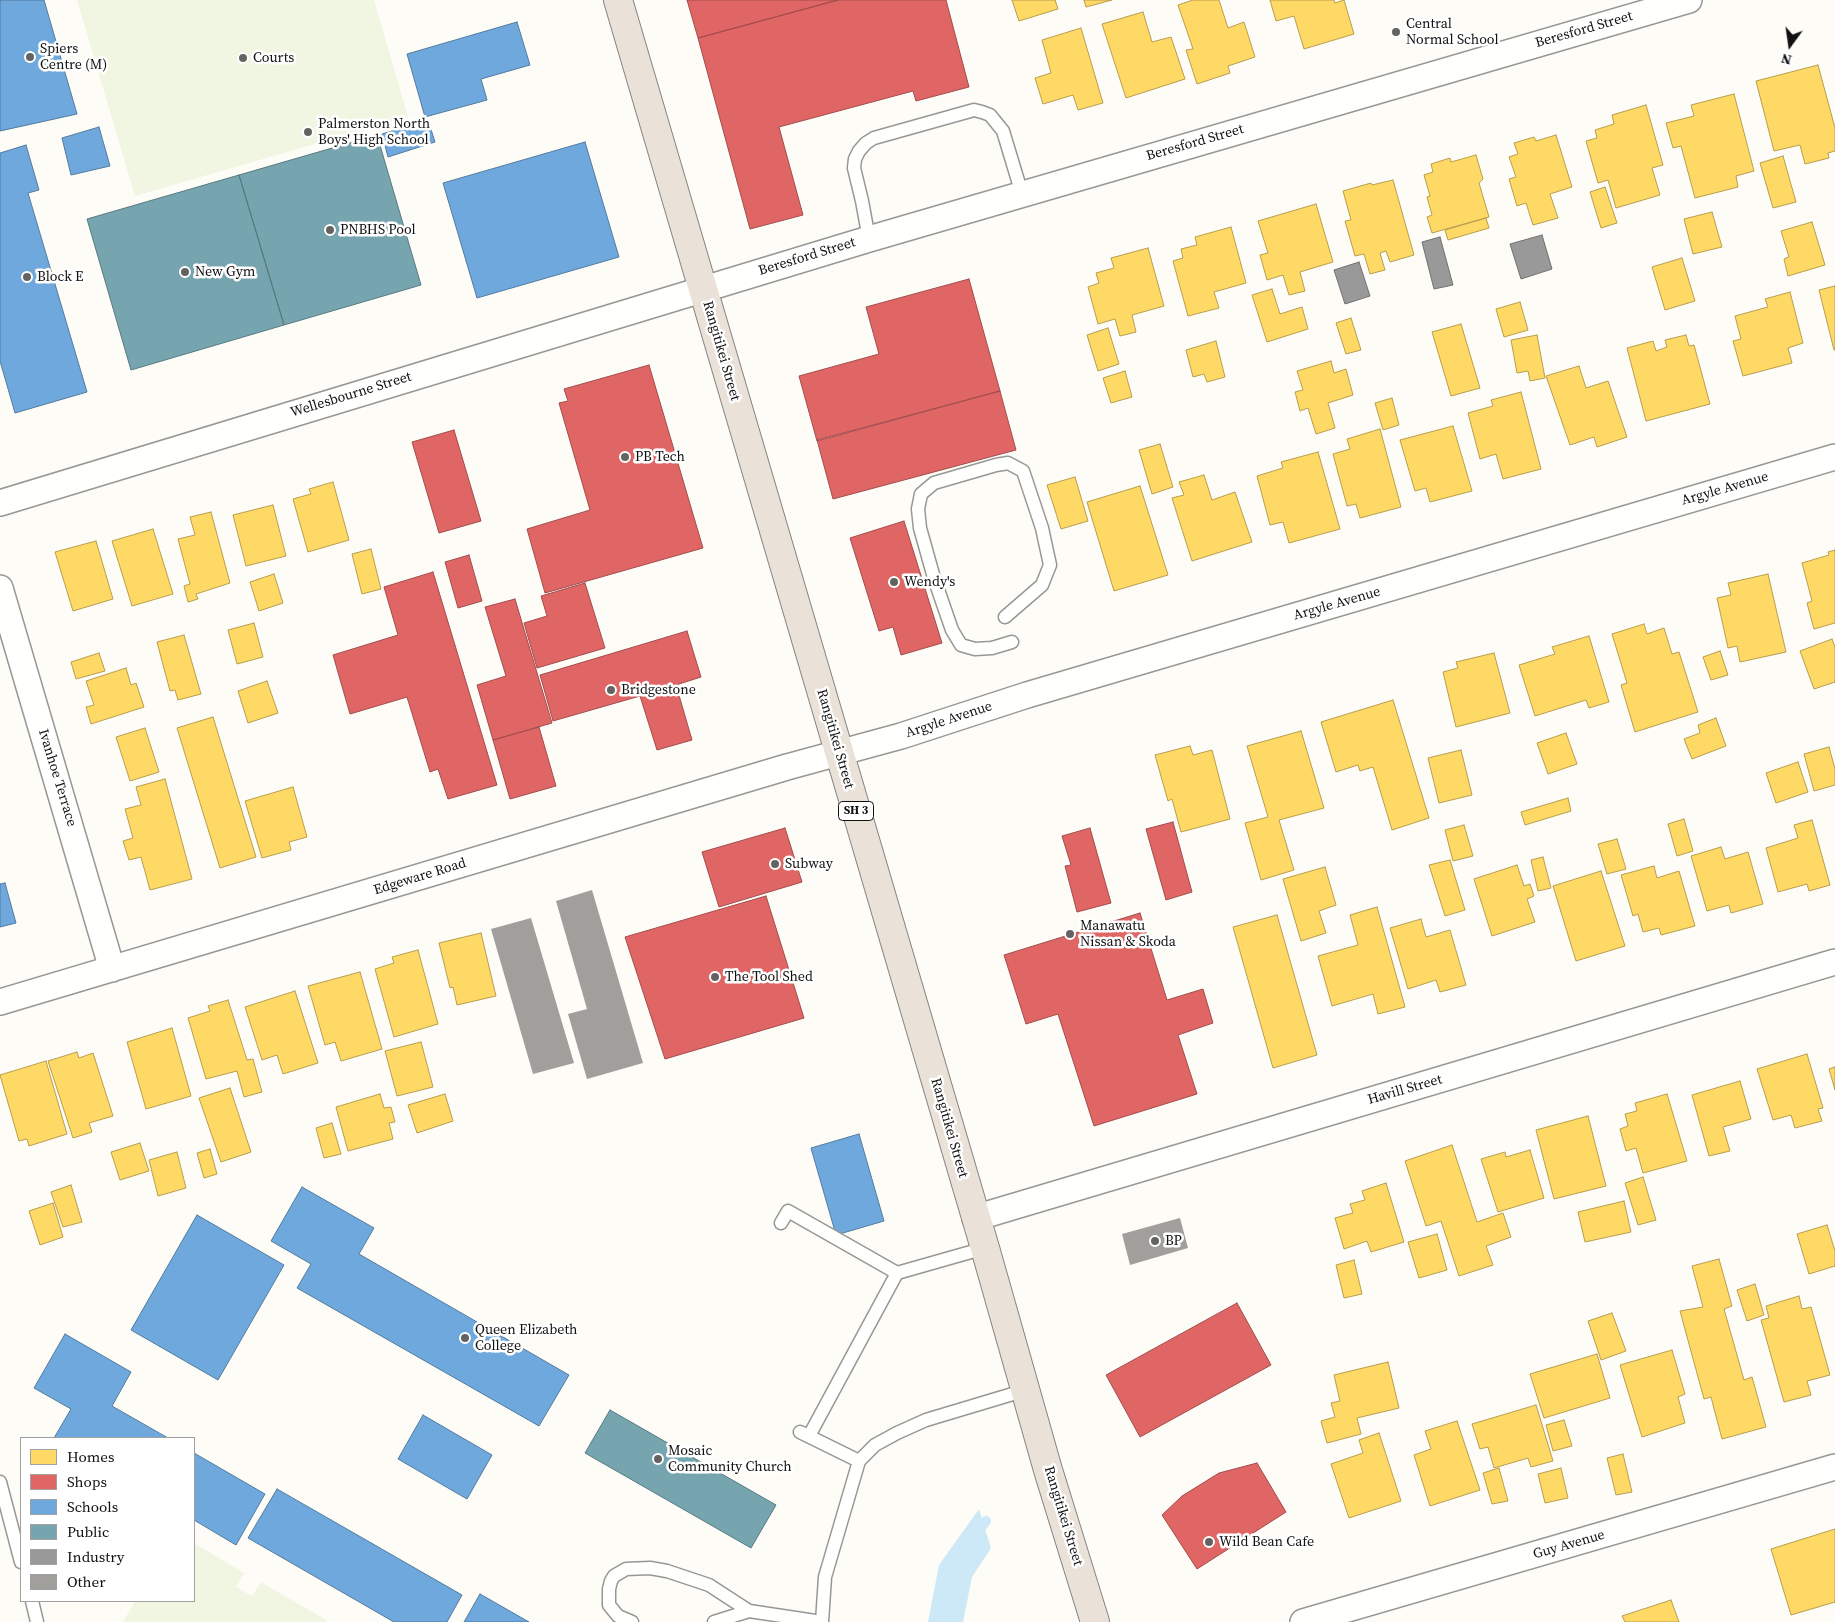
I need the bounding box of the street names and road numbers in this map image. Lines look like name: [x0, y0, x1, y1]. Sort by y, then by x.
street label: Beresford Street: [1533, 8, 1635, 52]
street label: Beresford Street: [1144, 121, 1246, 165]
street label: Beresford Street: [757, 234, 857, 280]
street label: Rangitikei Street: [699, 299, 743, 403]
street label: Wellesbourne Street: [288, 369, 414, 421]
street label: Argyle Avenue: [1679, 469, 1771, 509]
street label: Argyle Avenue: [1291, 584, 1383, 624]
street label: Rangitikei Street: [813, 687, 857, 791]
street label: Argyle Avenue: [904, 698, 994, 742]
street label: Ivanhoe Terrace: [34, 727, 80, 829]
road number: SH 3: [838, 801, 874, 820]
street label: Edgeware Road: [372, 855, 468, 899]
street label: Havill Street: [1366, 1071, 1444, 1109]
street label: Rangitikei Street: [927, 1076, 971, 1180]
street label: Rangitikei Street: [1040, 1464, 1086, 1568]
street label: Guy Avenue: [1531, 1527, 1607, 1563]

